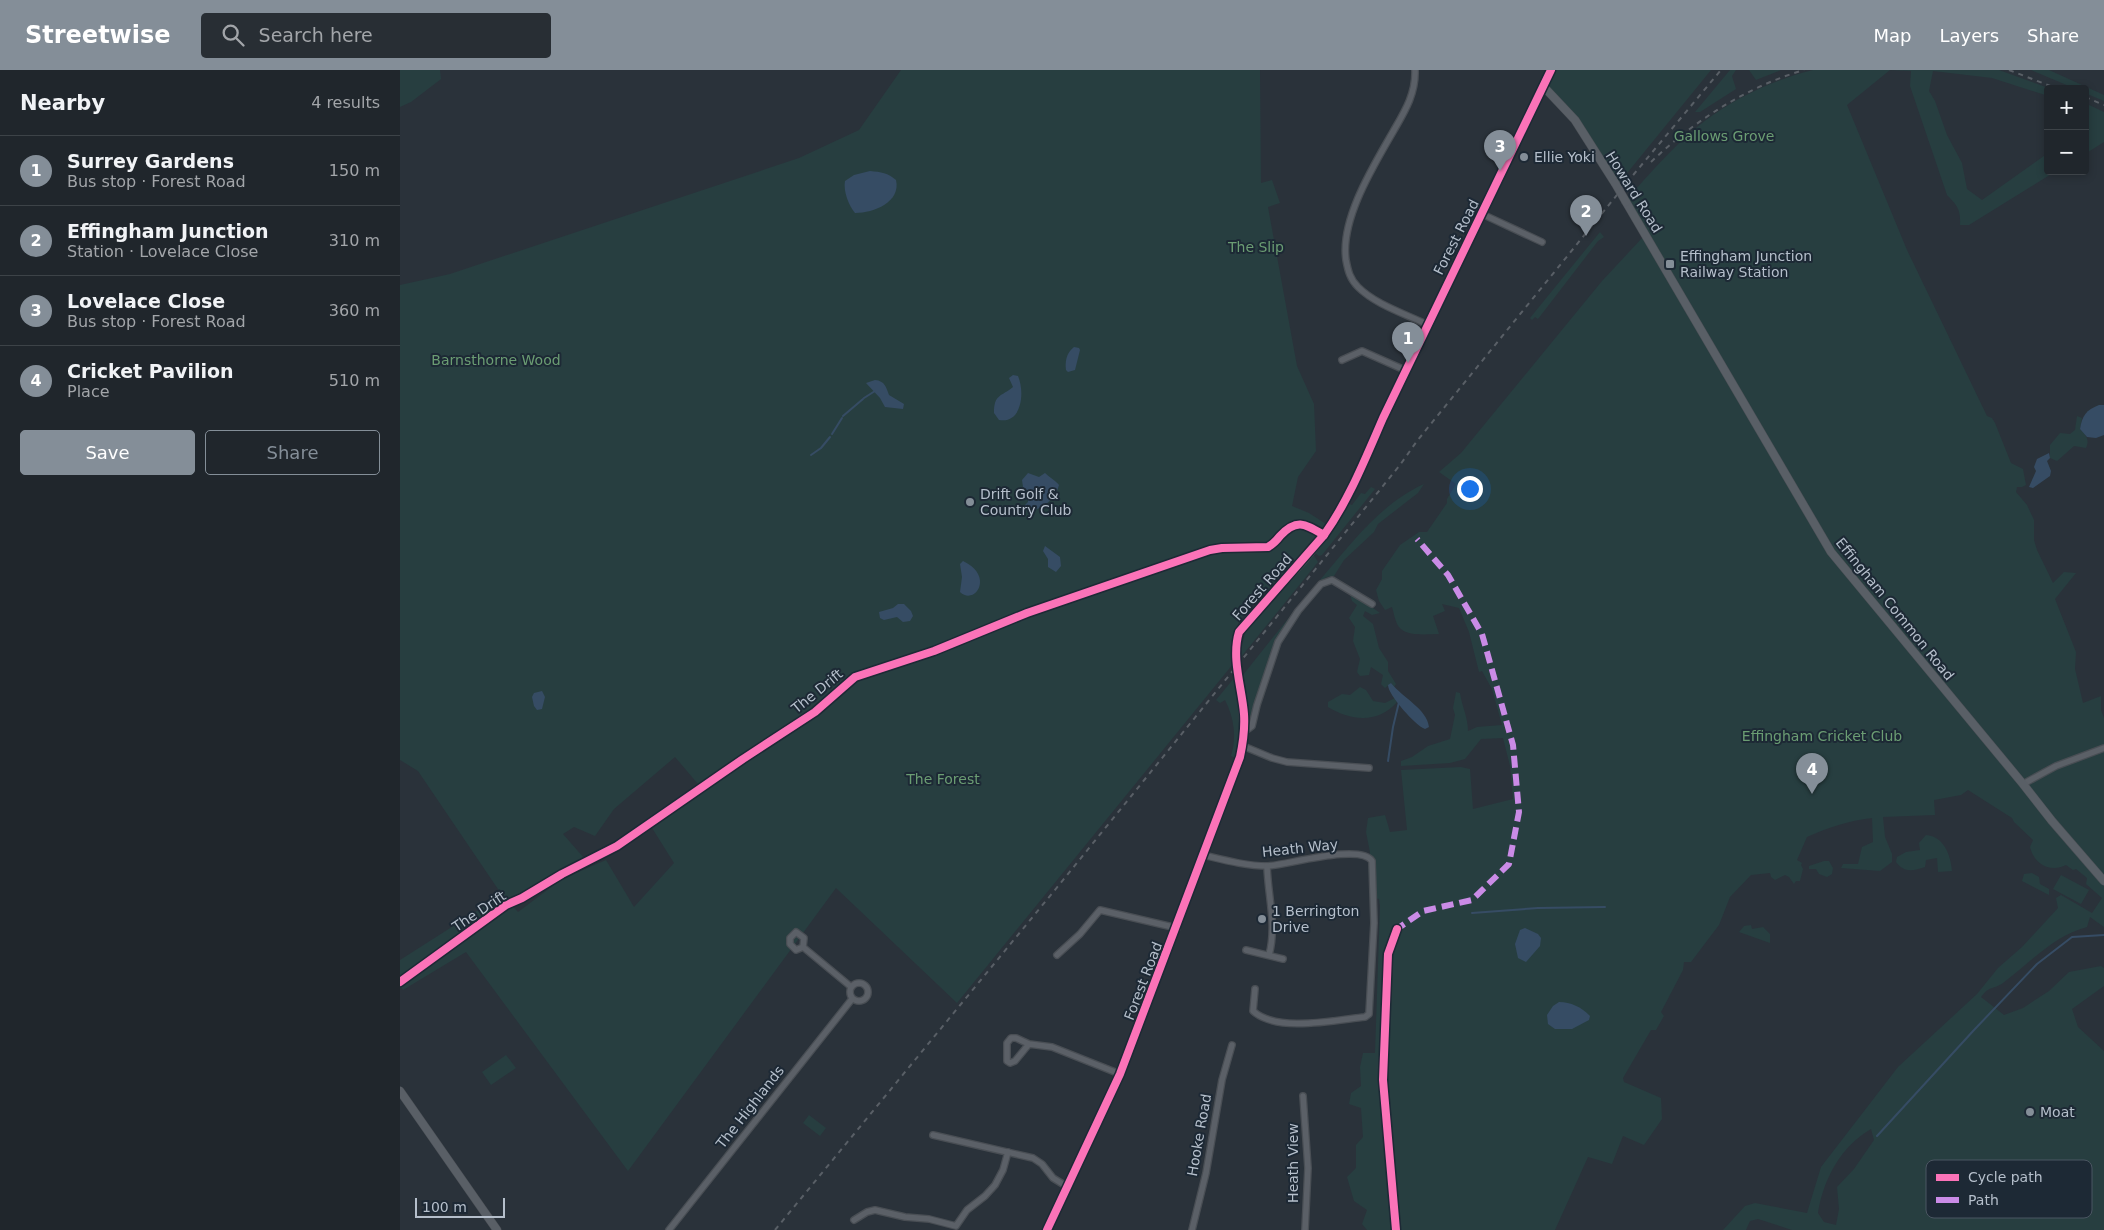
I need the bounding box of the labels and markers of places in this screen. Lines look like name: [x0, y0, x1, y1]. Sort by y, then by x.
pin: 3: [1484, 130, 1516, 171]
place label: Ellie Yoki: [1534, 149, 1595, 165]
marker: Ellie Yoki: [1518, 151, 1530, 163]
pin: 2: [1570, 195, 1602, 236]
place label: Effingham Junction Railway Station: [1680, 248, 1812, 280]
marker: Effingham Junction Railway Station: [1664, 258, 1676, 270]
pin: 1: [1392, 322, 1424, 363]
place label: Drift Golf & Country Club: [980, 486, 1072, 518]
marker: Drift Golf & Country Club: [964, 496, 976, 508]
pin: 4: [1796, 753, 1828, 794]
place label: 1 Berrington Drive: [1272, 903, 1359, 935]
marker: 1 Berrington Drive: [1256, 913, 1268, 925]
place label: Moat: [2040, 1104, 2075, 1120]
marker: Moat: [2024, 1106, 2036, 1118]

